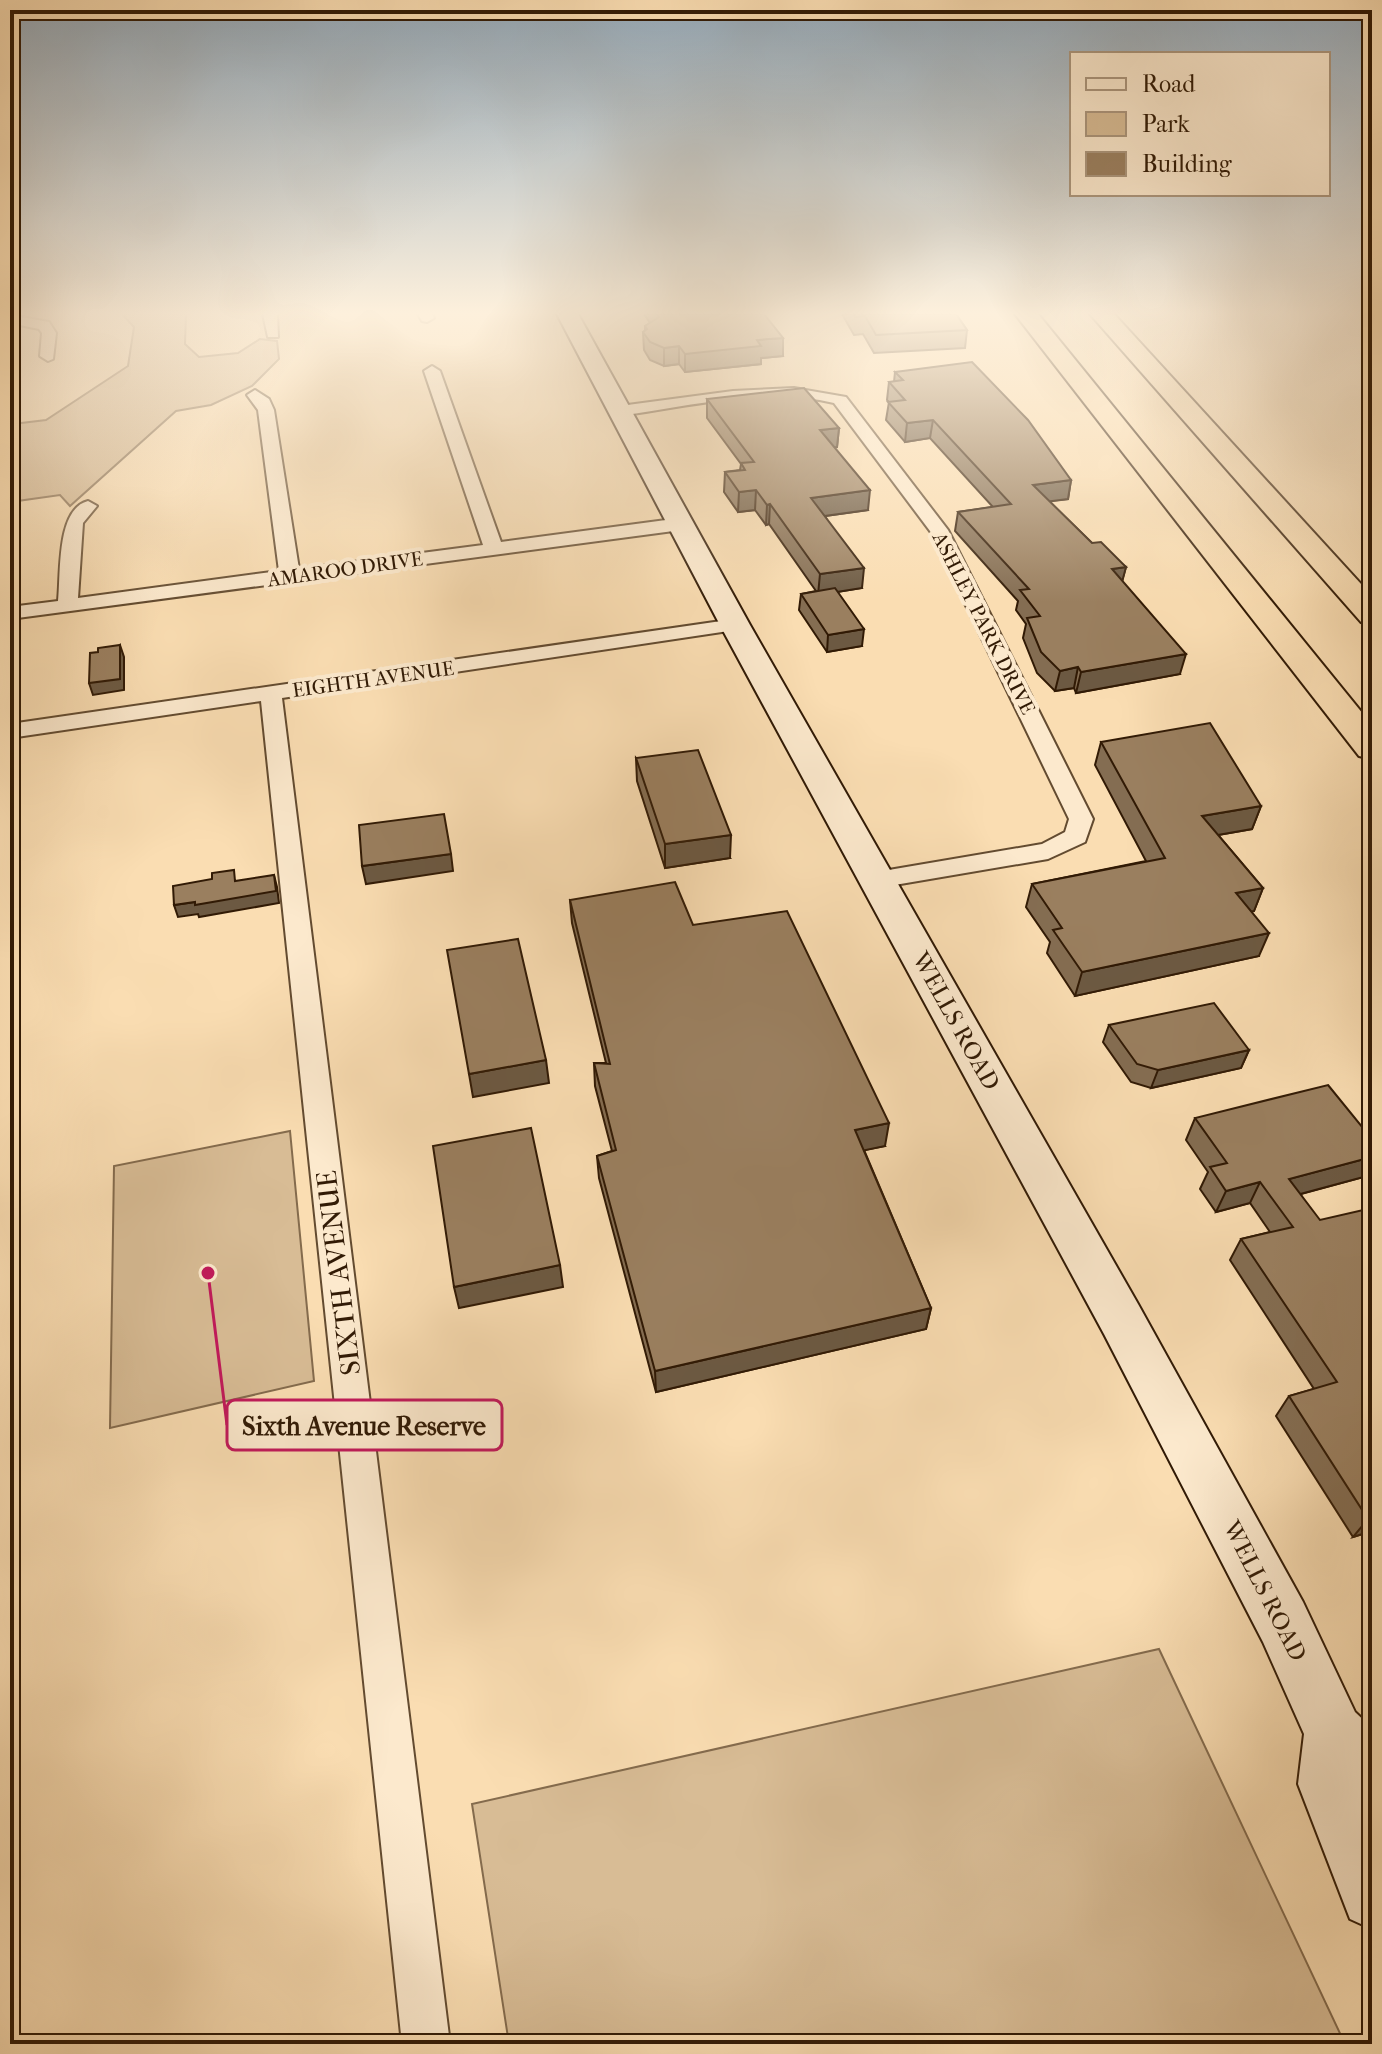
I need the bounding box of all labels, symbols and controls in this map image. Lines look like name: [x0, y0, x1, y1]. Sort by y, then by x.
legend: [1070, 52, 1330, 196]
text: Road: [1142, 70, 1196, 98]
text: Park: [1142, 110, 1190, 138]
text: Building: [1142, 150, 1233, 178]
street label: ASHLEY PARK DRIVE: [927, 527, 1040, 718]
street label: AMAROO DRIVE: [265, 547, 424, 592]
street label: EIGHTH AVENUE: [291, 657, 456, 702]
street label: WELLS ROAD: [906, 946, 1006, 1095]
street label: SIXTH AVENUE: [310, 1169, 367, 1377]
callout: Sixth Avenue Reserve: [227, 1400, 502, 1450]
text: Sixth Avenue Reserve: [242, 1411, 486, 1442]
street label: WELLS ROAD: [1217, 1515, 1312, 1666]

